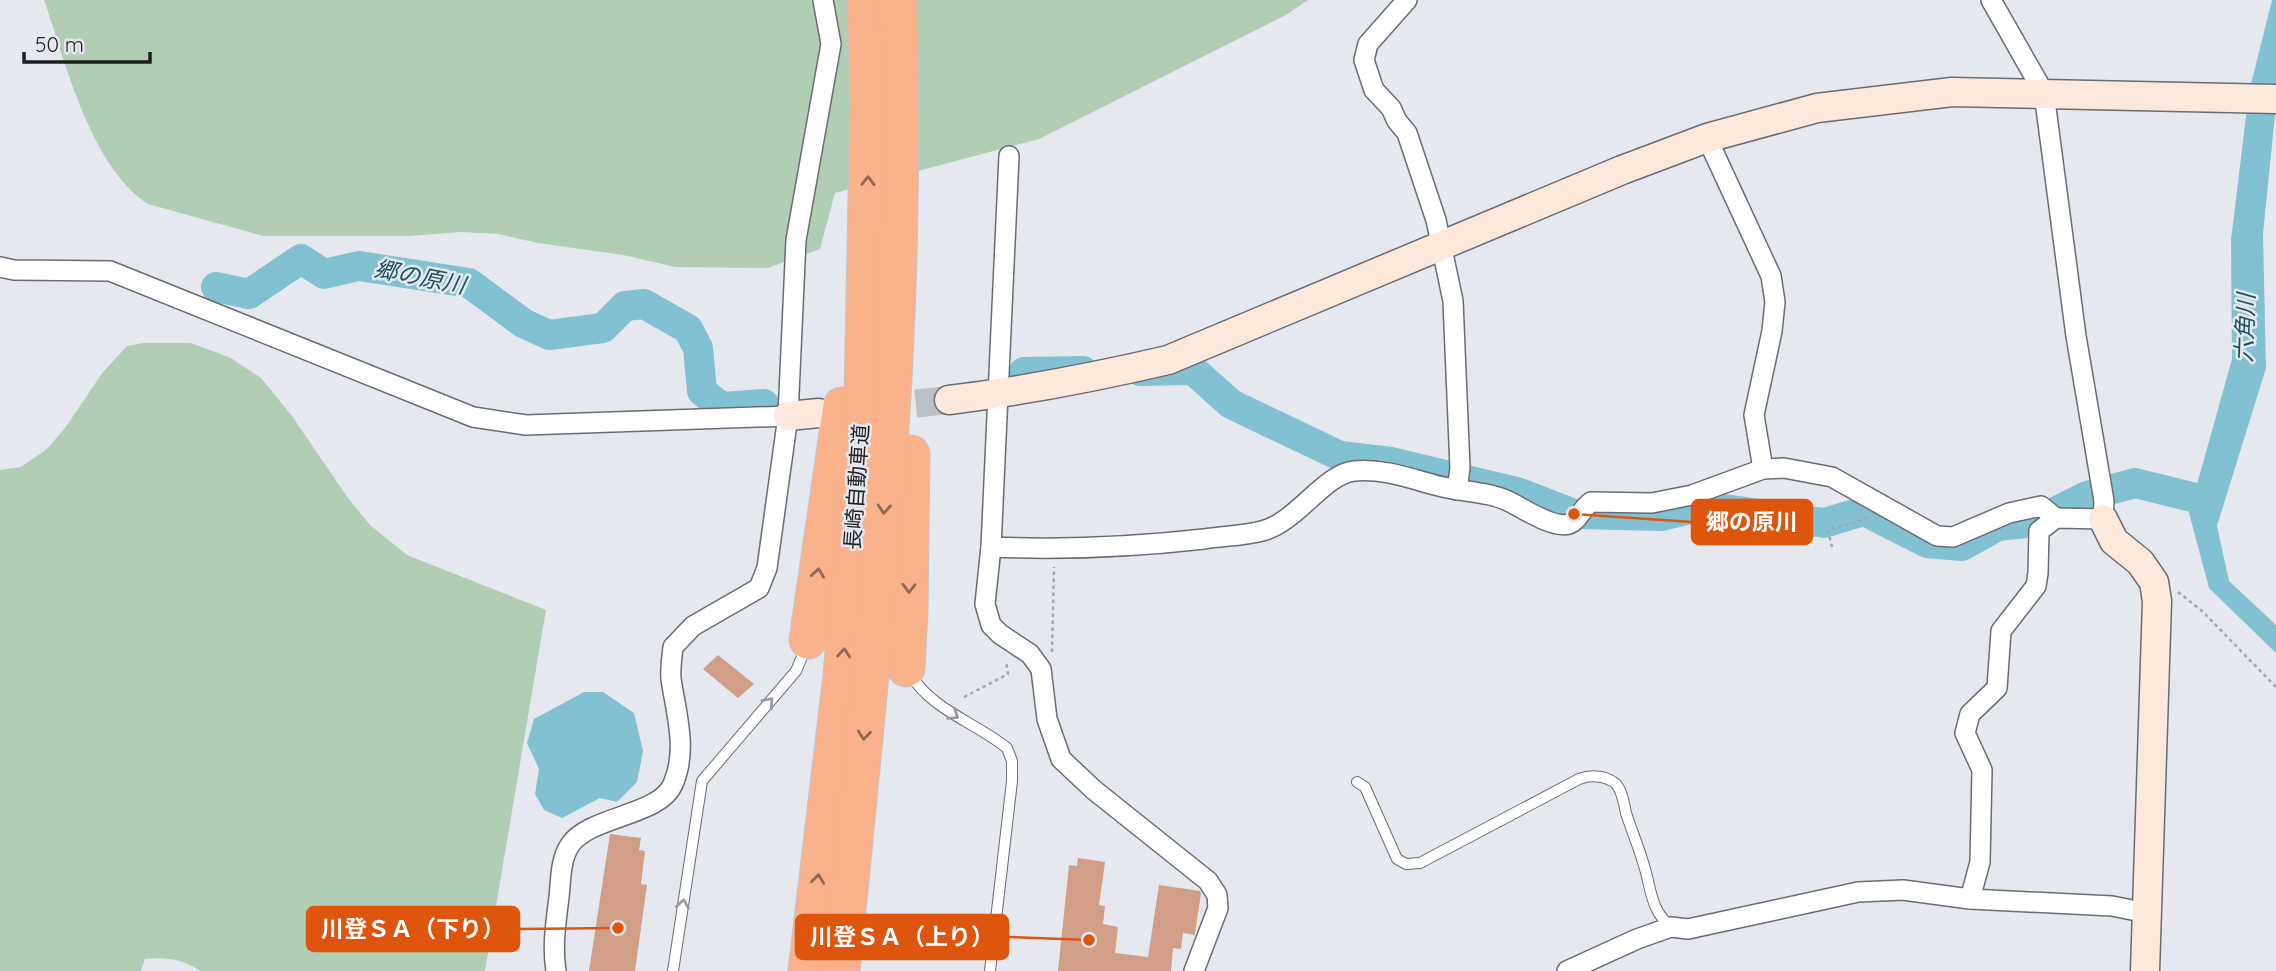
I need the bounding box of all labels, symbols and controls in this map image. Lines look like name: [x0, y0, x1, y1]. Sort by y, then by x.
scale bar: [24, 21, 150, 65]
text: 50 m: [35, 31, 84, 57]
one-way arrow: [860, 175, 876, 186]
water label: 郷の原川: [372, 253, 471, 300]
water label: 六角川: [2229, 290, 2260, 363]
street label: 長崎自動車道: [839, 423, 873, 551]
callout: 郷の原川: [1692, 500, 1812, 544]
one-way arrow: [877, 504, 892, 515]
text: 郷の原川: [1706, 507, 1798, 536]
one-way arrow: [810, 567, 825, 579]
one-way arrow: [901, 583, 917, 594]
one-way arrow: [836, 647, 851, 658]
one-way arrow: [761, 698, 773, 711]
one-way arrow: [946, 706, 959, 719]
one-way arrow: [857, 730, 872, 741]
one-way arrow: [810, 873, 825, 884]
one-way arrow: [675, 898, 690, 909]
callout: 川登ＳＡ（下り）: [307, 907, 519, 951]
text: 川登ＳＡ（下り）: [321, 914, 505, 943]
callout: 川登ＳＡ（上り）: [796, 915, 1008, 959]
text: 川登ＳＡ（上り）: [810, 922, 994, 951]

